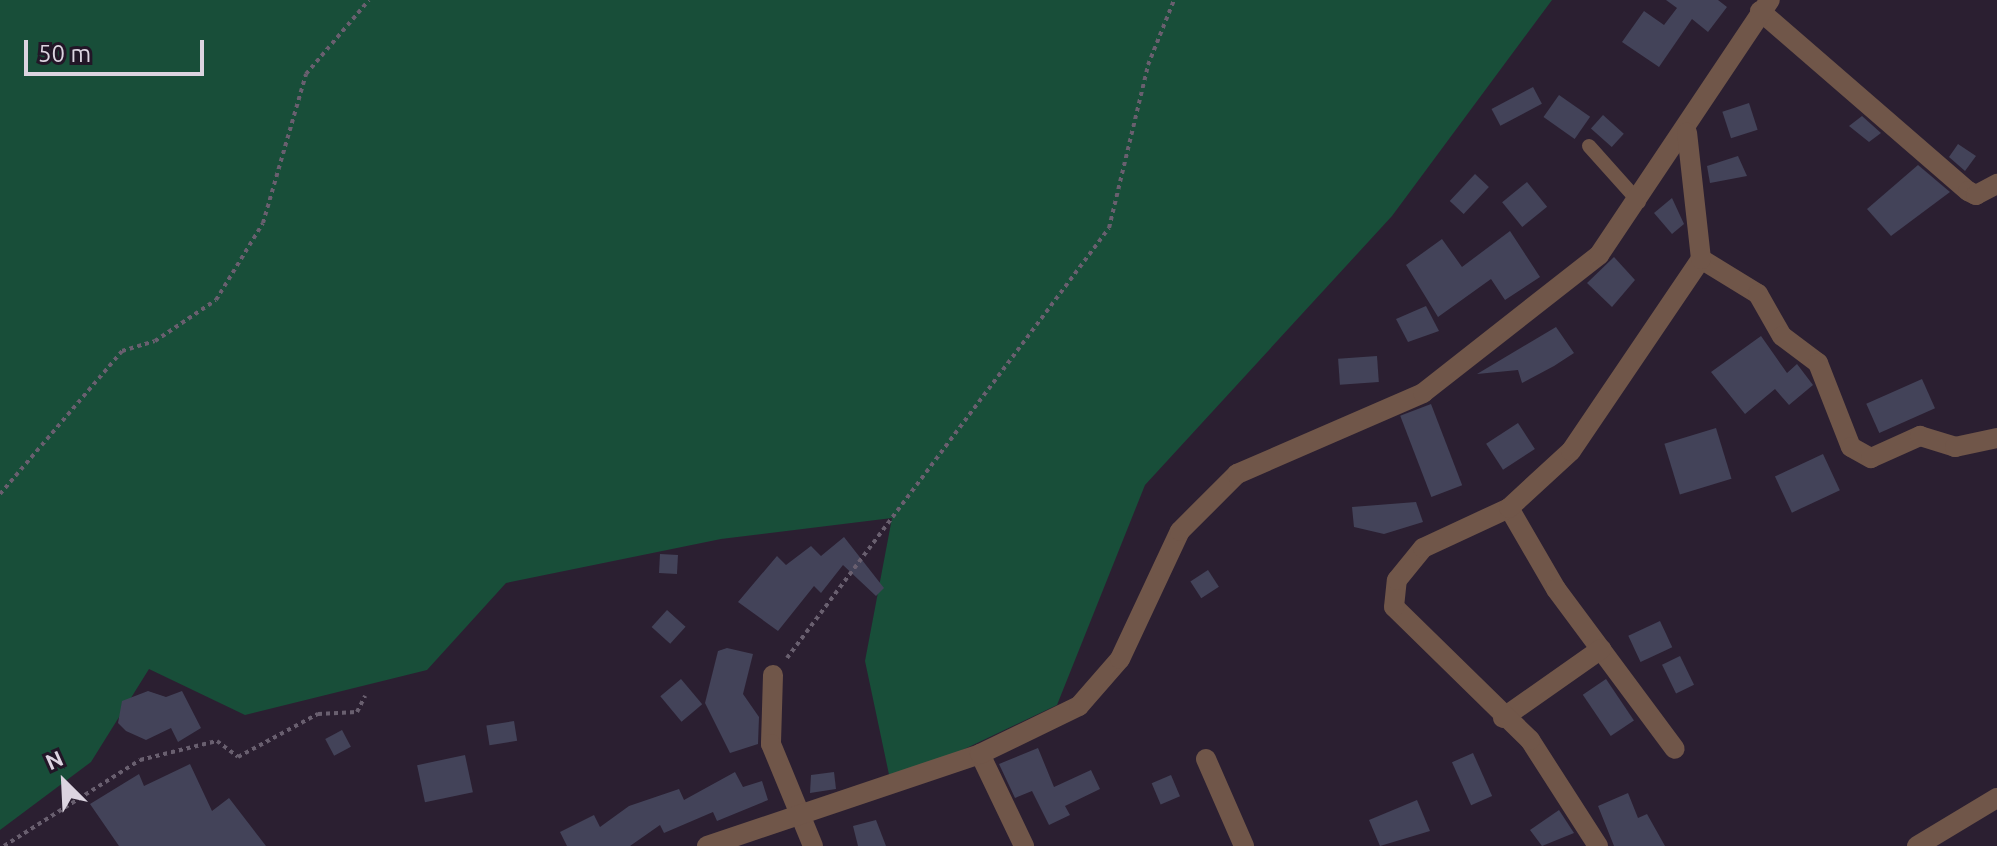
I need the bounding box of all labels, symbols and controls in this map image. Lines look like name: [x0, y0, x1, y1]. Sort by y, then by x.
scale bar: [28, 24, 208, 74]
text: 50 m: [38, 40, 91, 67]
north arrow: [24, 742, 104, 822]
text: N: [41, 745, 67, 774]

